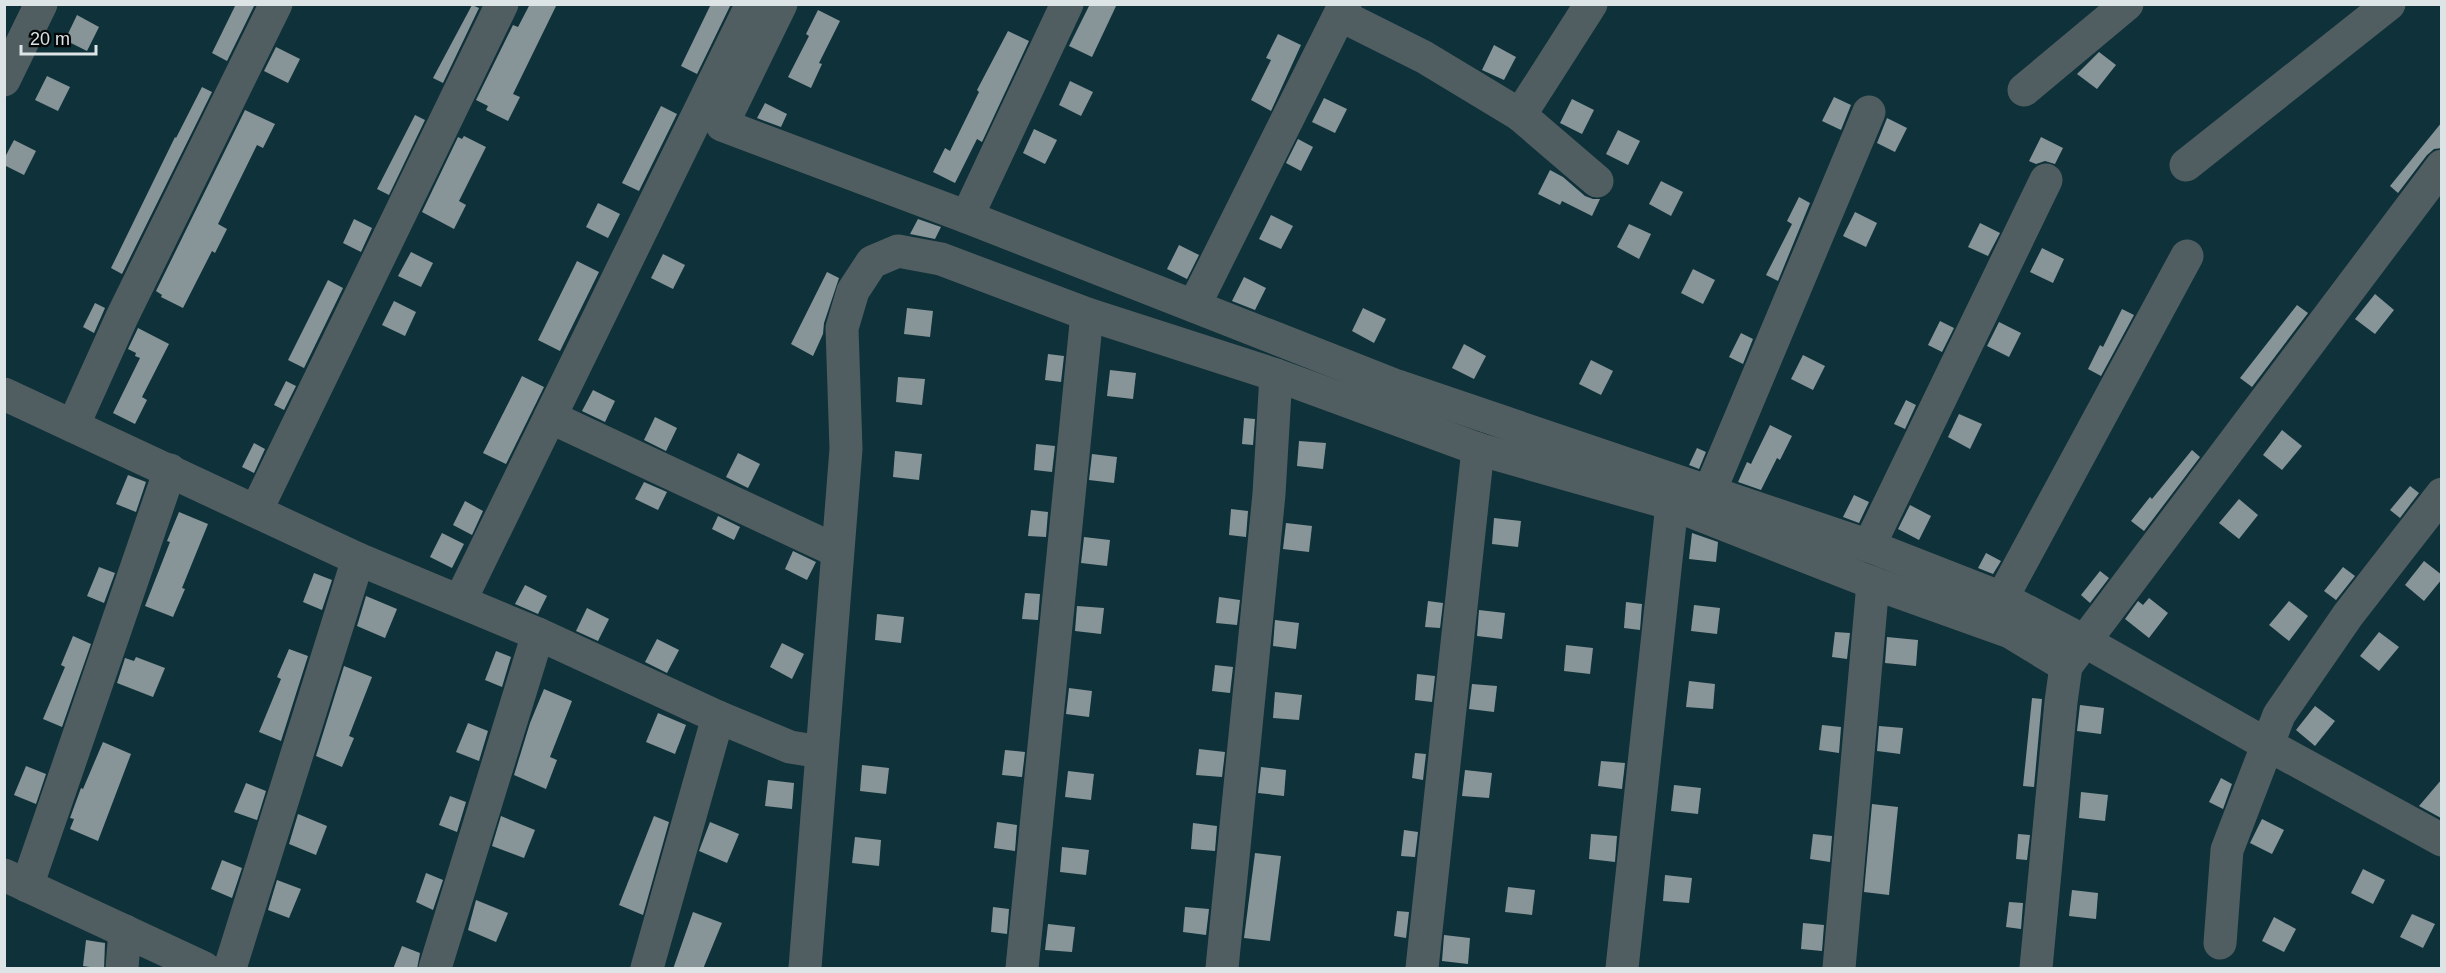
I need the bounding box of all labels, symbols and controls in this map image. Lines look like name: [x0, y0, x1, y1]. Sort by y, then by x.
scale bar: [21, 18, 96, 56]
text: 20 m: [30, 29, 70, 49]

